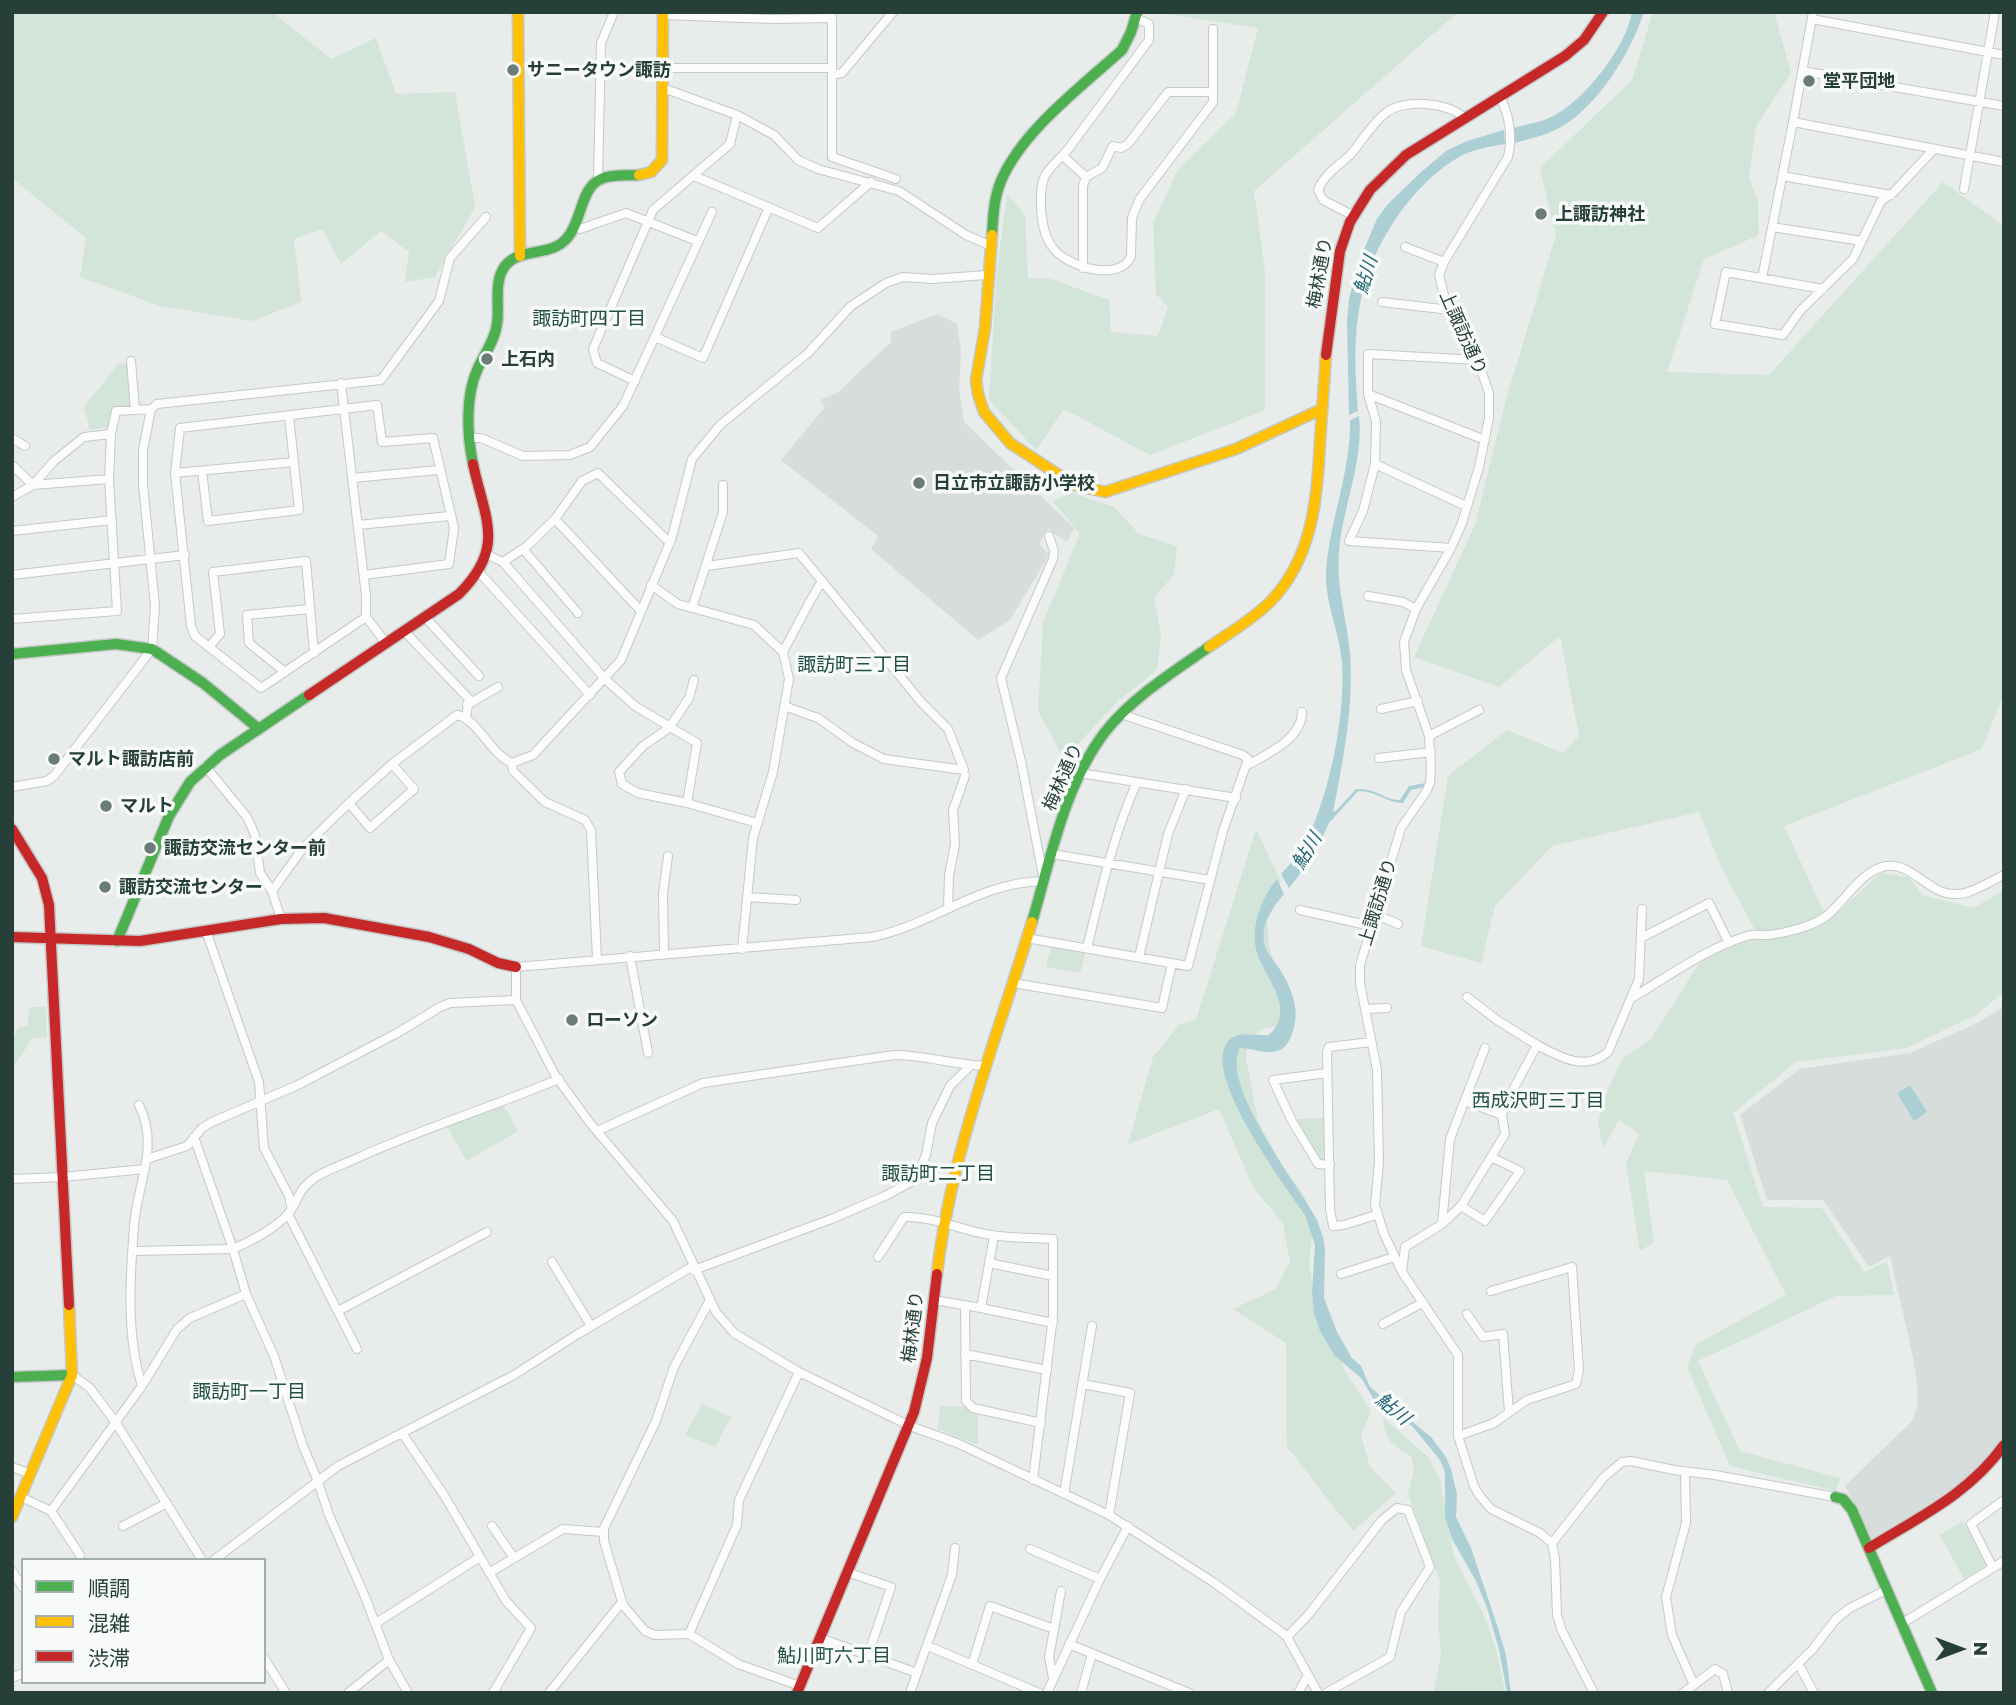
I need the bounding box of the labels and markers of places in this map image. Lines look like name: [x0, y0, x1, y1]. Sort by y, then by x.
place label: サニータウン諏訪: [527, 59, 671, 81]
marker: サニータウン諏訪: [505, 62, 521, 78]
place label: 堂平団地: [1823, 70, 1895, 92]
marker: 堂平団地: [1801, 73, 1817, 89]
place label: 上諏訪神社: [1555, 203, 1645, 225]
marker: 上諏訪神社: [1533, 206, 1549, 222]
place label: 上石内: [501, 348, 555, 370]
marker: 上石内: [479, 351, 495, 367]
place label: 日立市立諏訪小学校: [933, 472, 1095, 494]
marker: 日立市立諏訪小学校: [911, 475, 927, 491]
place label: マルト諏訪店前: [68, 748, 194, 770]
marker: マルト諏訪店前: [46, 751, 62, 767]
place label: マルト: [120, 795, 174, 817]
marker: マルト: [98, 798, 114, 814]
place label: 諏訪交流センター前: [164, 837, 326, 859]
marker: 諏訪交流センター前: [142, 840, 158, 856]
place label: 諏訪交流センター: [119, 876, 263, 898]
marker: 諏訪交流センター: [97, 879, 113, 895]
place label: ローソン: [586, 1009, 658, 1031]
marker: ローソン: [564, 1012, 580, 1028]

